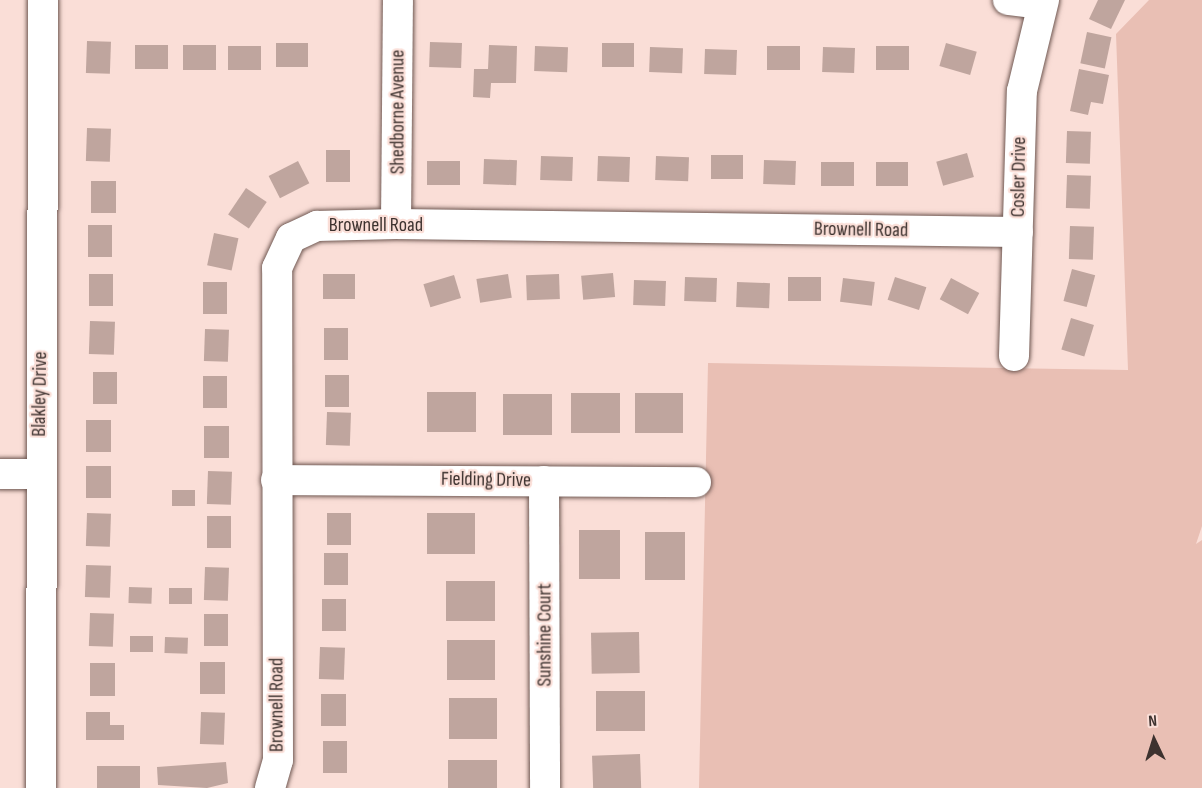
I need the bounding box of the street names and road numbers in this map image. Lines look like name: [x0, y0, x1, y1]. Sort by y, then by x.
street label: Shedborne Avenue: [386, 50, 410, 174]
street label: Cosler Drive: [1006, 136, 1032, 218]
street label: Brownell Road: [329, 213, 423, 237]
street label: Brownell Road: [814, 217, 908, 243]
street label: Blakley Drive: [27, 351, 53, 437]
street label: Fielding Drive: [441, 467, 531, 493]
street label: Sunshine Court: [533, 584, 557, 686]
street label: Brownell Road: [265, 658, 289, 752]

